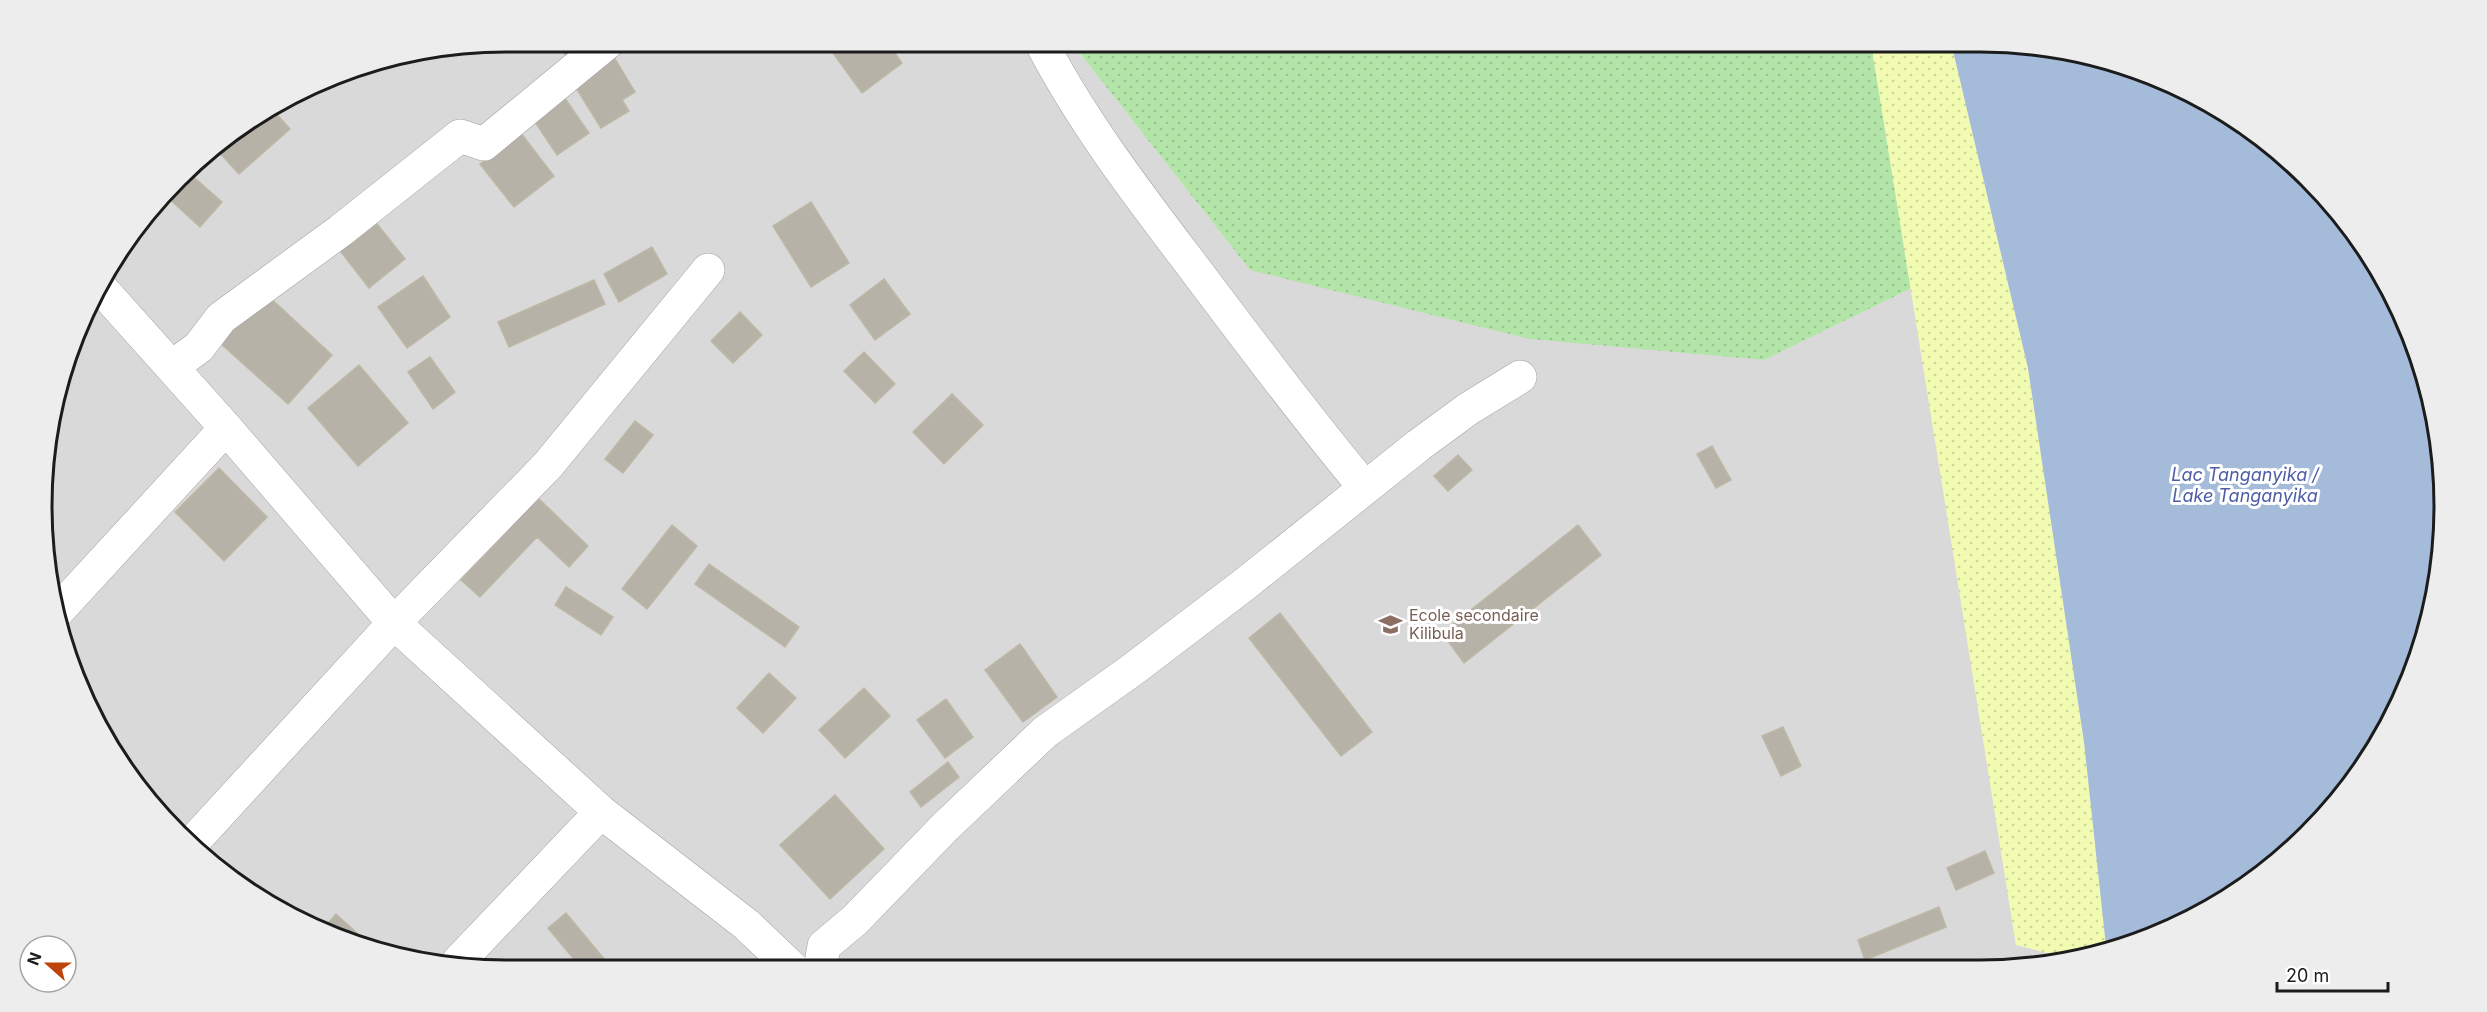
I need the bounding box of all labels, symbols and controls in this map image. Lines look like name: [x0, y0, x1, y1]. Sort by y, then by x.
water label: Lac Tanganyika / Lake Tanganyika: [2171, 464, 2320, 506]
place label: Ecole secondaire Kilibula: [1409, 605, 1539, 643]
school or university icon: Ecole secondaire Kilibula: [1378, 611, 1404, 637]
north arrow: [18, 934, 78, 994]
text: N: [22, 949, 46, 968]
scale bar: [2277, 955, 2388, 993]
text: 20 m: [2286, 965, 2329, 986]

